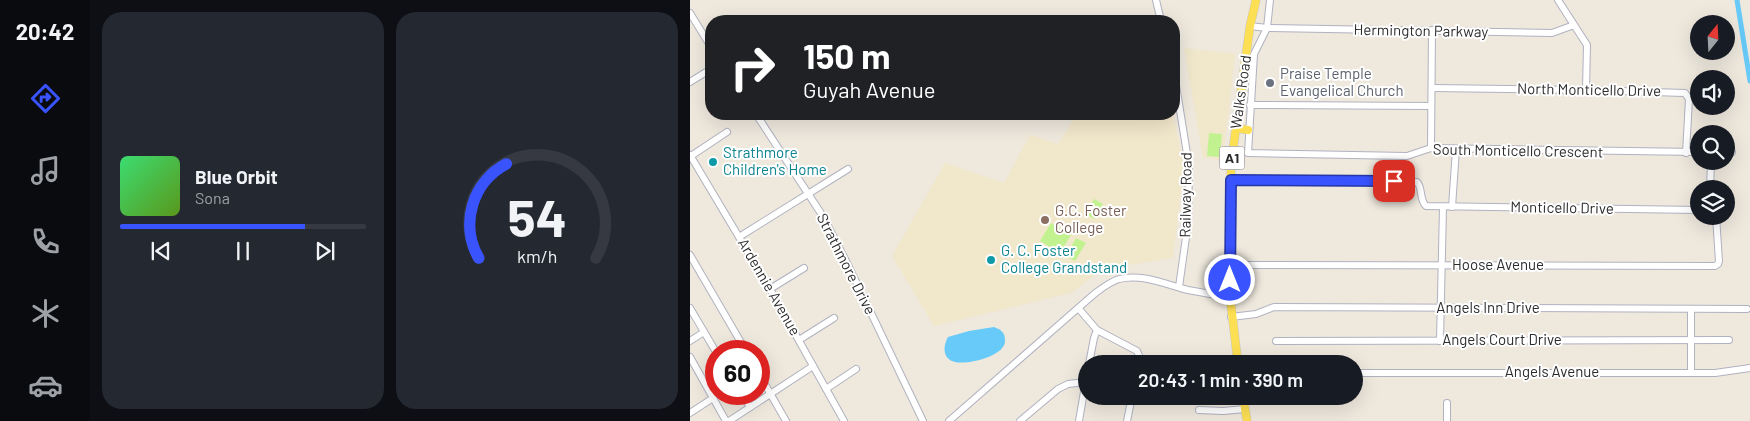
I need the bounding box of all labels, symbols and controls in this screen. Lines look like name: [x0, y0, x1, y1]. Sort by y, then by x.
north arrow: [1690, 15, 1735, 60]
map controls: [1690, 15, 1735, 225]
text: 20:42: [16, 18, 74, 44]
street label: Hermington Parkway: [1354, 20, 1489, 40]
text: 150 m: [803, 34, 890, 76]
icon: right: [720, 35, 785, 100]
street label: Walks Road: [1226, 54, 1254, 130]
place label: Praise Temple Evangelical Church: [1280, 64, 1404, 99]
button: sound: [1690, 70, 1735, 115]
text: Guyah Avenue: [803, 76, 936, 102]
marker: Praise Temple Evangelical Church: [1264, 77, 1276, 89]
street label: North Monticello Drive: [1517, 79, 1661, 99]
icon: directions: [28, 81, 63, 116]
button: search: [1690, 125, 1735, 170]
street label: South Monticello Crescent: [1433, 140, 1603, 160]
place label: Strathmore Children's Home: [723, 143, 827, 178]
road number: A1: [1220, 146, 1244, 170]
street label: Railway Road: [1175, 152, 1195, 238]
icon: music: [28, 153, 63, 188]
marker: Strathmore Children's Home: [707, 156, 719, 168]
pin: [1373, 160, 1415, 202]
text: Blue Orbit: [195, 165, 278, 188]
icon: arrive: [1380, 167, 1408, 195]
button: layers: [1690, 180, 1735, 225]
text: 54: [507, 185, 567, 247]
text: Sona: [195, 188, 230, 207]
street label: Monticello Drive: [1510, 197, 1614, 217]
place label: G.C. Foster College: [1055, 201, 1127, 236]
street label: Strathmore Drive: [814, 210, 880, 317]
marker: G.C. Foster College: [1039, 214, 1051, 226]
icon: phone: [28, 224, 63, 259]
street label: Ardennie Avenue: [735, 235, 805, 338]
icon: previous: [147, 237, 175, 265]
icon: pause: [229, 237, 257, 265]
icon: next: [311, 237, 339, 265]
place label: G. C. Foster College Grandstand: [1001, 241, 1127, 276]
text: km/h: [517, 245, 557, 267]
position arrow: [1203, 253, 1255, 305]
marker: G. C. Foster College Grandstand: [985, 254, 997, 266]
street label: Hoose Avenue: [1452, 255, 1544, 273]
icon: climate: [28, 296, 63, 331]
street label: Angels Inn Drive: [1436, 298, 1540, 316]
street label: Angels Court Drive: [1442, 330, 1562, 348]
speed limit sign: 60: [705, 340, 770, 405]
street label: Angels Avenue: [1505, 362, 1599, 380]
icon: car: [28, 368, 63, 403]
text: 20:43 · 1 min · 390 m: [1138, 368, 1303, 391]

